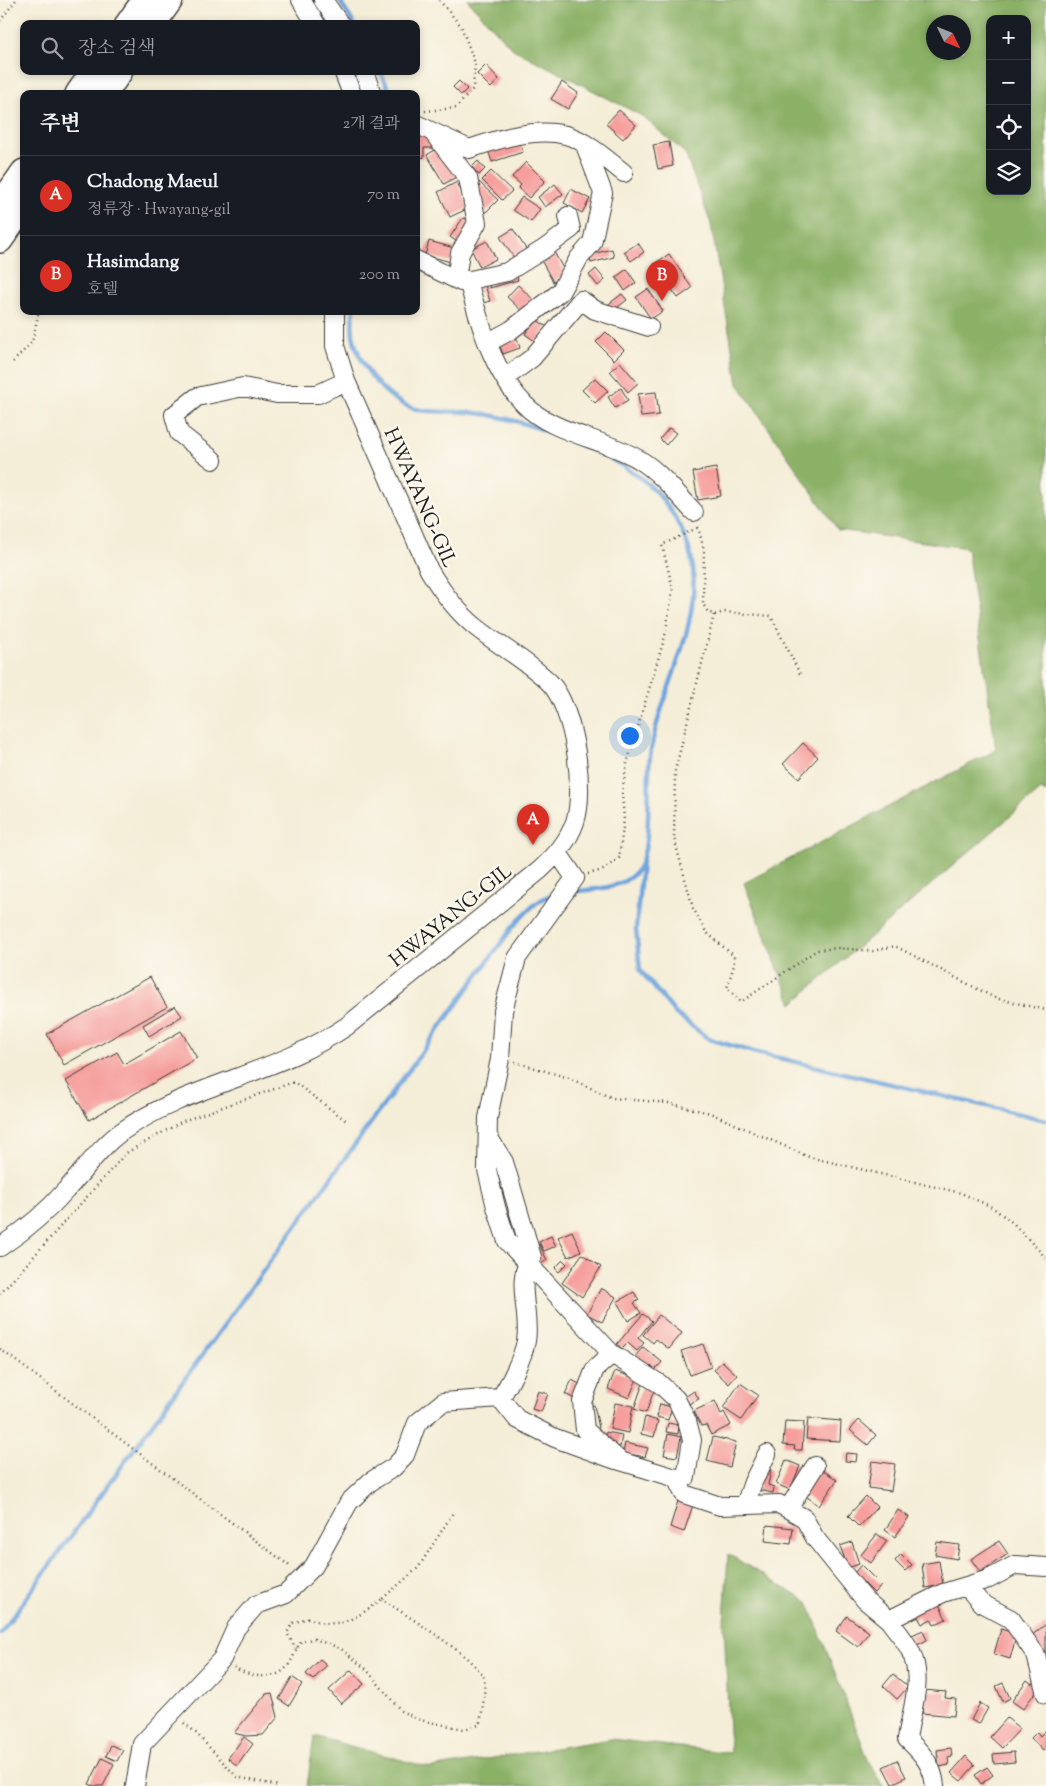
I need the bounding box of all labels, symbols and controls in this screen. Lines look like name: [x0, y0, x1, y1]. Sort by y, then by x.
north arrow: [926, 15, 971, 60]
map controls: [986, 15, 1031, 195]
button: +: [986, 15, 1031, 60]
search box: [20, 20, 420, 75]
icon: search: [38, 34, 66, 62]
text: 장소 검색: [78, 36, 155, 63]
button: −: [986, 60, 1031, 105]
button: locate: [986, 105, 1031, 150]
text: 주변: [40, 110, 81, 140]
text: 2개 결과: [343, 113, 400, 136]
button: layers: [986, 150, 1031, 195]
text: Chadong Maeul: [87, 169, 218, 196]
text: A: [50, 184, 63, 207]
text: 70 m: [367, 184, 400, 207]
text: 정류장 · Hwayang-gil: [87, 199, 231, 222]
text: Hasimdang: [87, 249, 179, 276]
pin: B: [646, 260, 678, 301]
text: B: [51, 264, 61, 287]
text: 200 m: [359, 264, 400, 287]
text: 호텔: [87, 279, 118, 302]
street label: HWAYANG-GIL: [375, 423, 463, 573]
your location: [617, 723, 643, 749]
pin: A: [517, 804, 549, 845]
street label: HWAYANG-GIL: [384, 858, 519, 975]

